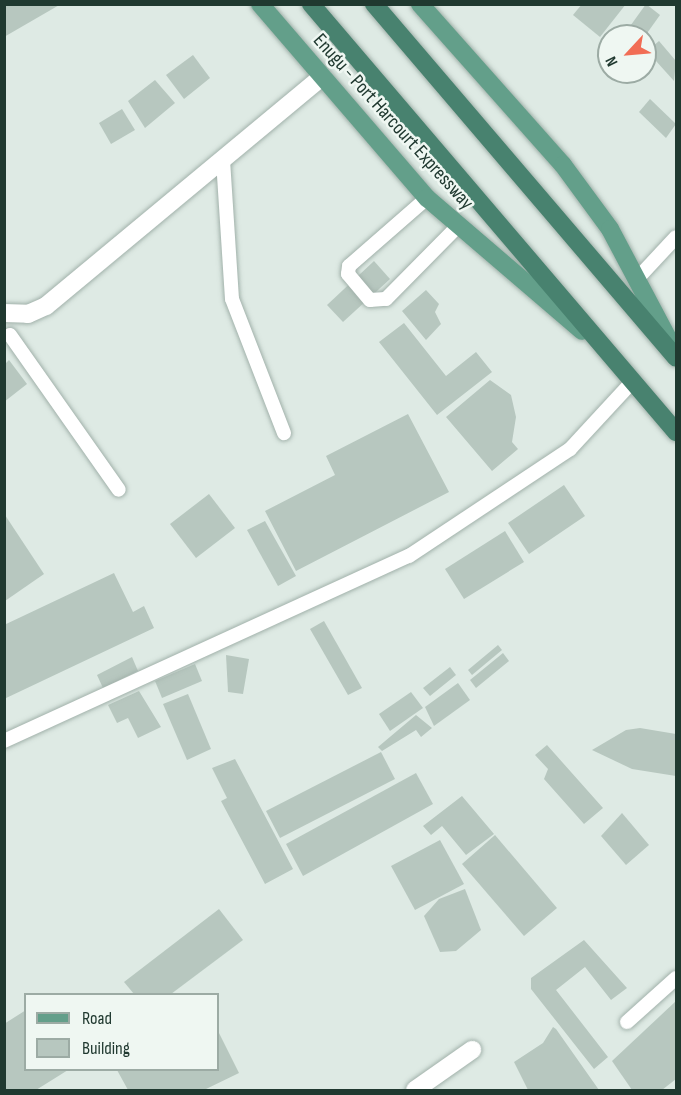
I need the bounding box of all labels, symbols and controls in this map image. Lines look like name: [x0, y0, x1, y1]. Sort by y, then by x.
north arrow: [597, 24, 657, 84]
street label: Enugu - Port Harcourt Expressway: [308, 29, 478, 215]
text: N: [602, 53, 623, 69]
legend: [24, 993, 219, 1071]
text: Road: [82, 1008, 112, 1029]
text: Building: [82, 1038, 130, 1059]

